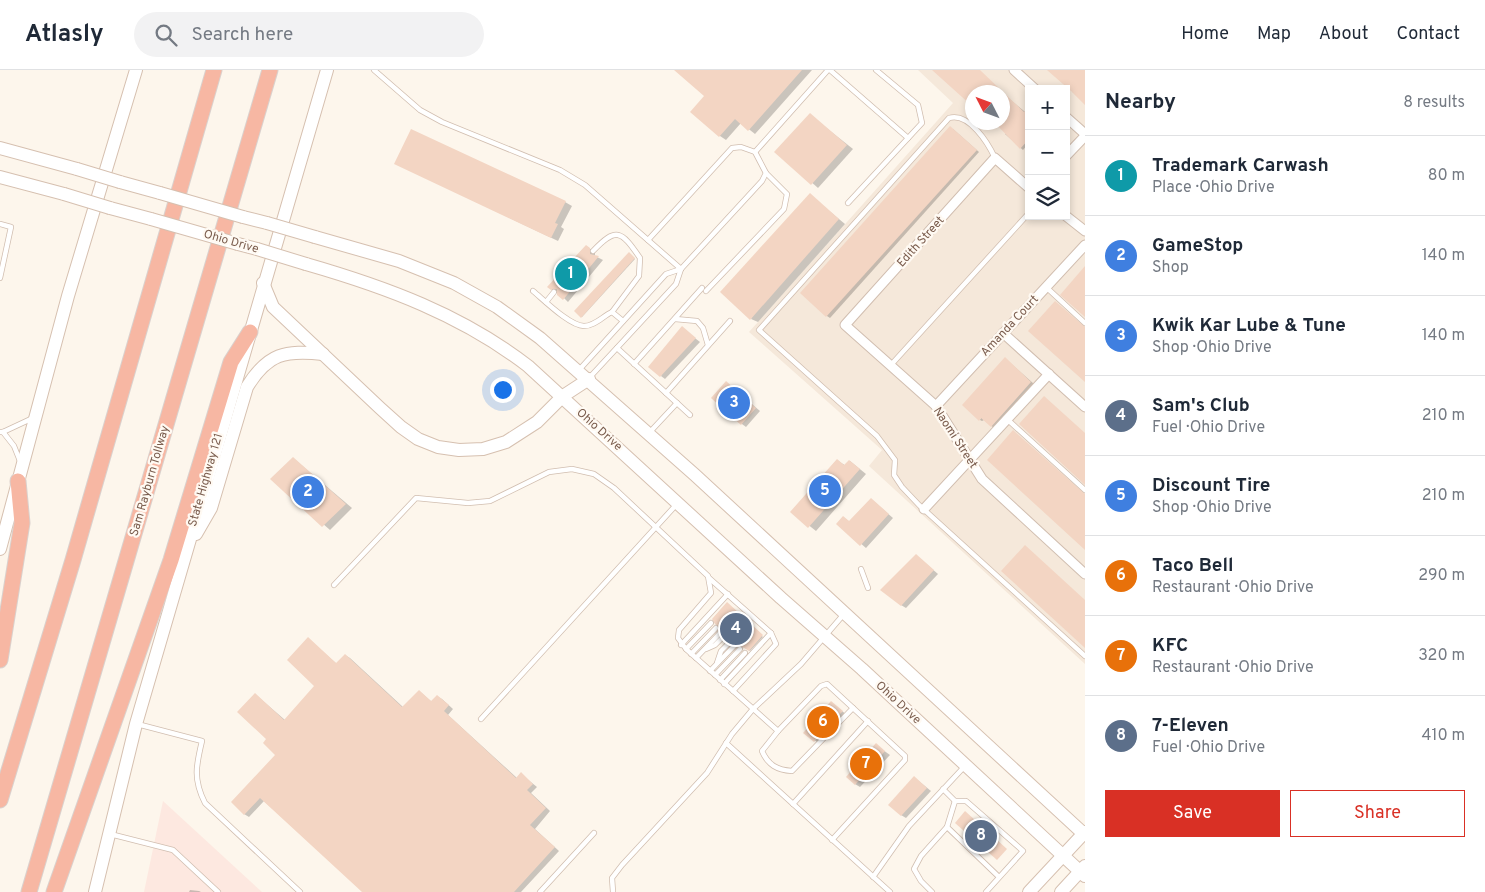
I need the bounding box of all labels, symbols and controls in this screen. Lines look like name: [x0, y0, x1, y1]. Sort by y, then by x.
search box: [134, 12, 484, 57]
text: Atlasly: [25, 20, 104, 50]
icon: search: [152, 21, 180, 49]
text: Search here: [192, 23, 293, 47]
text: Home: [1181, 23, 1229, 46]
text: Map: [1257, 23, 1291, 46]
text: About: [1319, 23, 1368, 46]
text: Contact: [1396, 23, 1460, 46]
north arrow: [965, 85, 1010, 130]
map controls: [1025, 85, 1070, 220]
button: +: [1025, 85, 1070, 130]
text: Nearby: [1105, 89, 1176, 116]
text: 8 results: [1403, 93, 1465, 113]
button: −: [1025, 130, 1070, 175]
text: Trademark Carwash: [1152, 154, 1329, 178]
text: 1: [1118, 166, 1124, 186]
text: 80 m: [1428, 166, 1465, 186]
button: layers: [1025, 175, 1070, 220]
text: Place · Ohio Drive: [1152, 178, 1275, 198]
street label: Edith Street: [894, 213, 948, 271]
street label: Ohio Drive: [202, 227, 260, 257]
text: GameStop: [1152, 234, 1243, 258]
text: 2: [1116, 246, 1126, 266]
text: 140 m: [1422, 246, 1465, 266]
pin: 1: [555, 255, 587, 293]
text: Shop: [1152, 258, 1189, 278]
street label: Amanda Court: [977, 292, 1043, 360]
text: Kwik Kar Lube & Tune: [1152, 314, 1346, 338]
text: 3: [1116, 326, 1126, 346]
text: 140 m: [1422, 326, 1465, 346]
text: Shop · Ohio Drive: [1152, 338, 1272, 358]
your location: [490, 377, 516, 403]
pin: 3: [718, 384, 750, 422]
text: Sam's Club: [1152, 394, 1250, 418]
street label: Naomi Street: [929, 404, 981, 472]
street label: Ohio Drive: [573, 405, 625, 455]
text: 4: [1116, 406, 1126, 426]
text: 210 m: [1422, 406, 1465, 426]
text: Fuel · Ohio Drive: [1152, 418, 1265, 438]
street label: Sam Rayburn Tollway: [127, 424, 173, 538]
street label: State Highway 121: [185, 431, 227, 529]
pin: 5: [809, 472, 841, 510]
pin: 2: [292, 473, 324, 511]
text: Discount Tire: [1152, 474, 1270, 498]
text: 5: [1116, 486, 1126, 506]
text: 210 m: [1422, 486, 1465, 506]
text: Shop · Ohio Drive: [1152, 498, 1272, 518]
text: Taco Bell: [1152, 554, 1234, 578]
text: 6: [1116, 566, 1126, 586]
text: 290 m: [1418, 566, 1465, 586]
text: Restaurant · Ohio Drive: [1152, 578, 1314, 598]
pin: 4: [720, 610, 752, 648]
text: KFC: [1152, 634, 1188, 658]
text: 7: [1117, 646, 1125, 666]
text: 320 m: [1418, 646, 1465, 666]
text: Restaurant · Ohio Drive: [1152, 658, 1314, 678]
street label: Ohio Drive: [872, 678, 924, 728]
pin: 6: [807, 703, 839, 741]
text: 7-Eleven: [1152, 714, 1229, 738]
text: 8: [1116, 726, 1126, 746]
text: 410 m: [1422, 726, 1465, 746]
text: Fuel · Ohio Drive: [1152, 738, 1265, 758]
pin: 7: [850, 745, 882, 783]
button: Save: [1105, 790, 1280, 837]
button: Share: [1290, 790, 1465, 837]
pin: 8: [965, 817, 997, 855]

